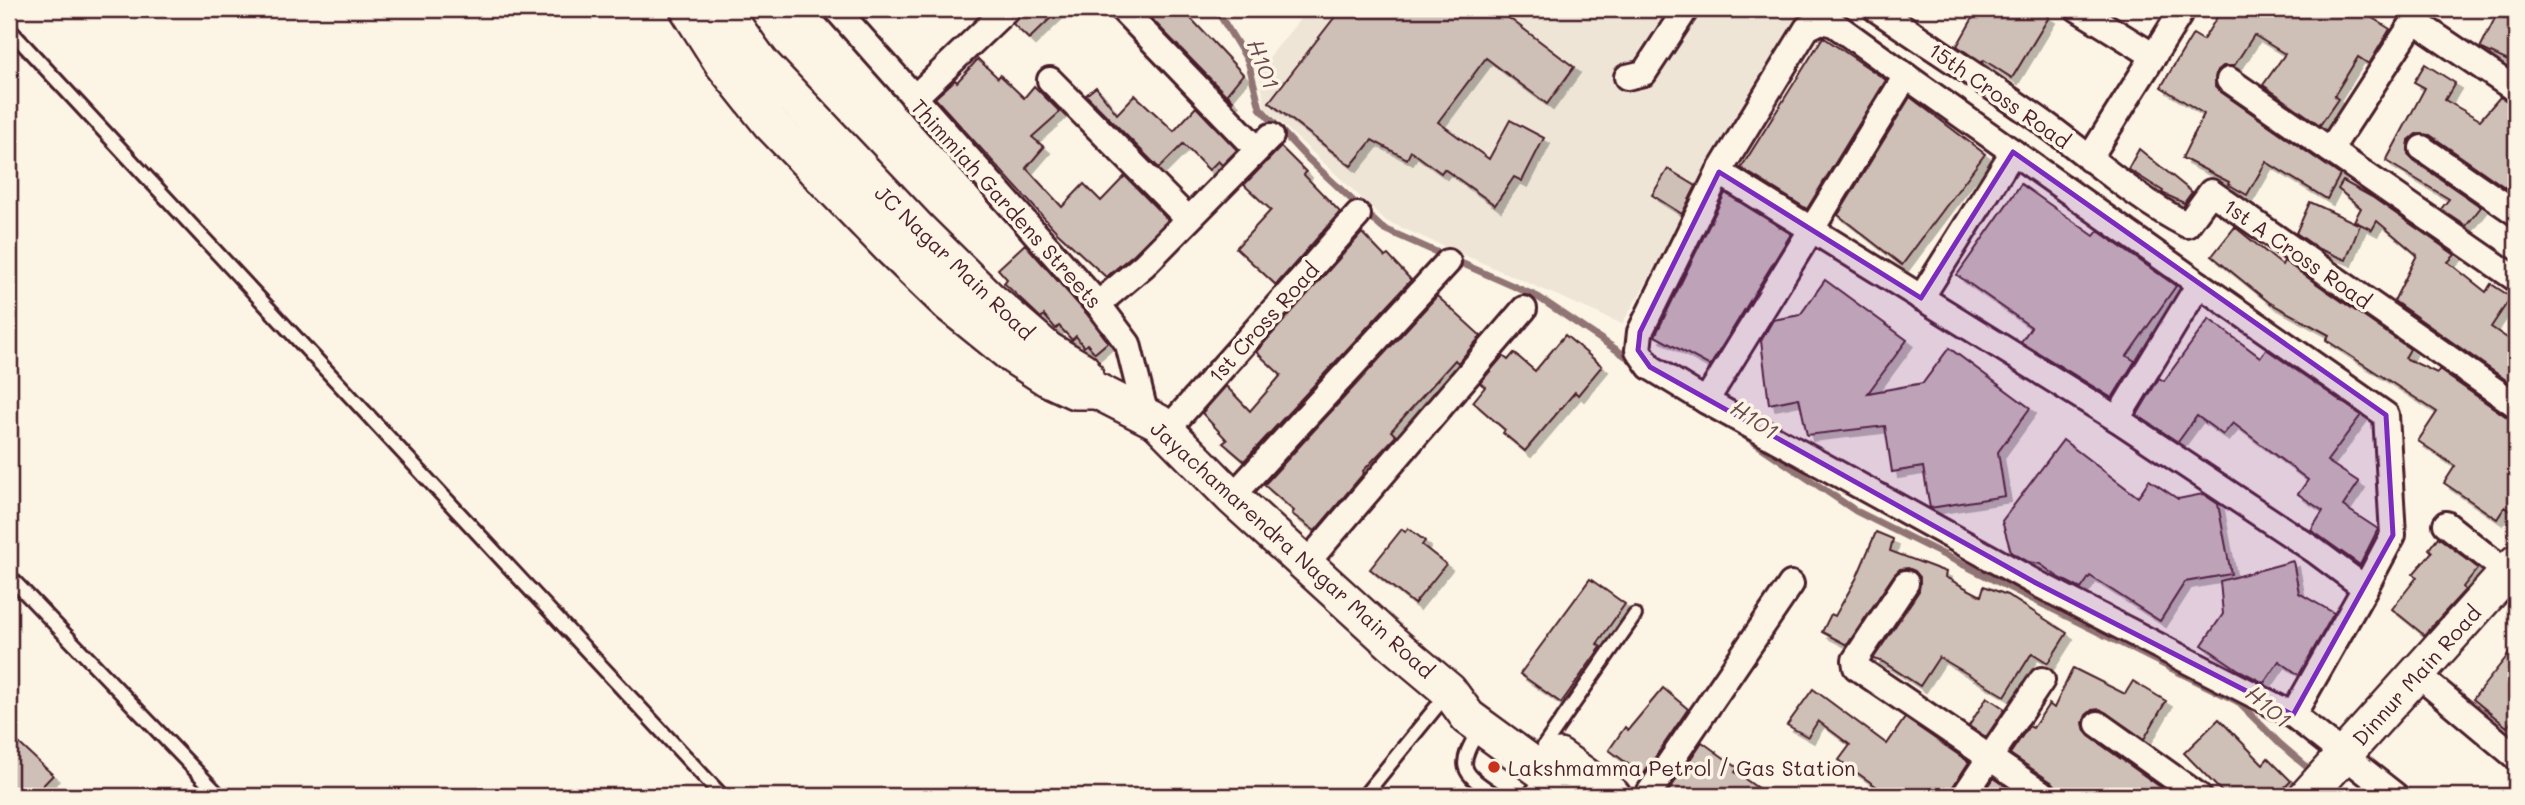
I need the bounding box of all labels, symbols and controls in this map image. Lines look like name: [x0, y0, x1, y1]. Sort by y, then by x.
water label: H101: [1241, 35, 1287, 93]
street label: 15th Cross Road: [1924, 36, 2076, 154]
street label: Thimmiah Gardens Streets: [906, 93, 1108, 313]
street label: JC Nagar Main Road: [870, 179, 1040, 345]
street label: 1st A Cross Road: [2219, 192, 2377, 314]
street label: 1st Cross Road: [1202, 256, 1324, 388]
water label: H101: [1725, 392, 1785, 446]
street label: Jayachamarendra Nagar Main Road: [1146, 414, 1440, 684]
street label: Dinnur Main Road: [2346, 599, 2486, 751]
water label: H101: [2240, 678, 2298, 734]
place label: Lakshmamma Petrol / Gas Station: [1508, 754, 1856, 781]
marker: Lakshmamma Petrol / Gas Station: [1486, 759, 1502, 775]

